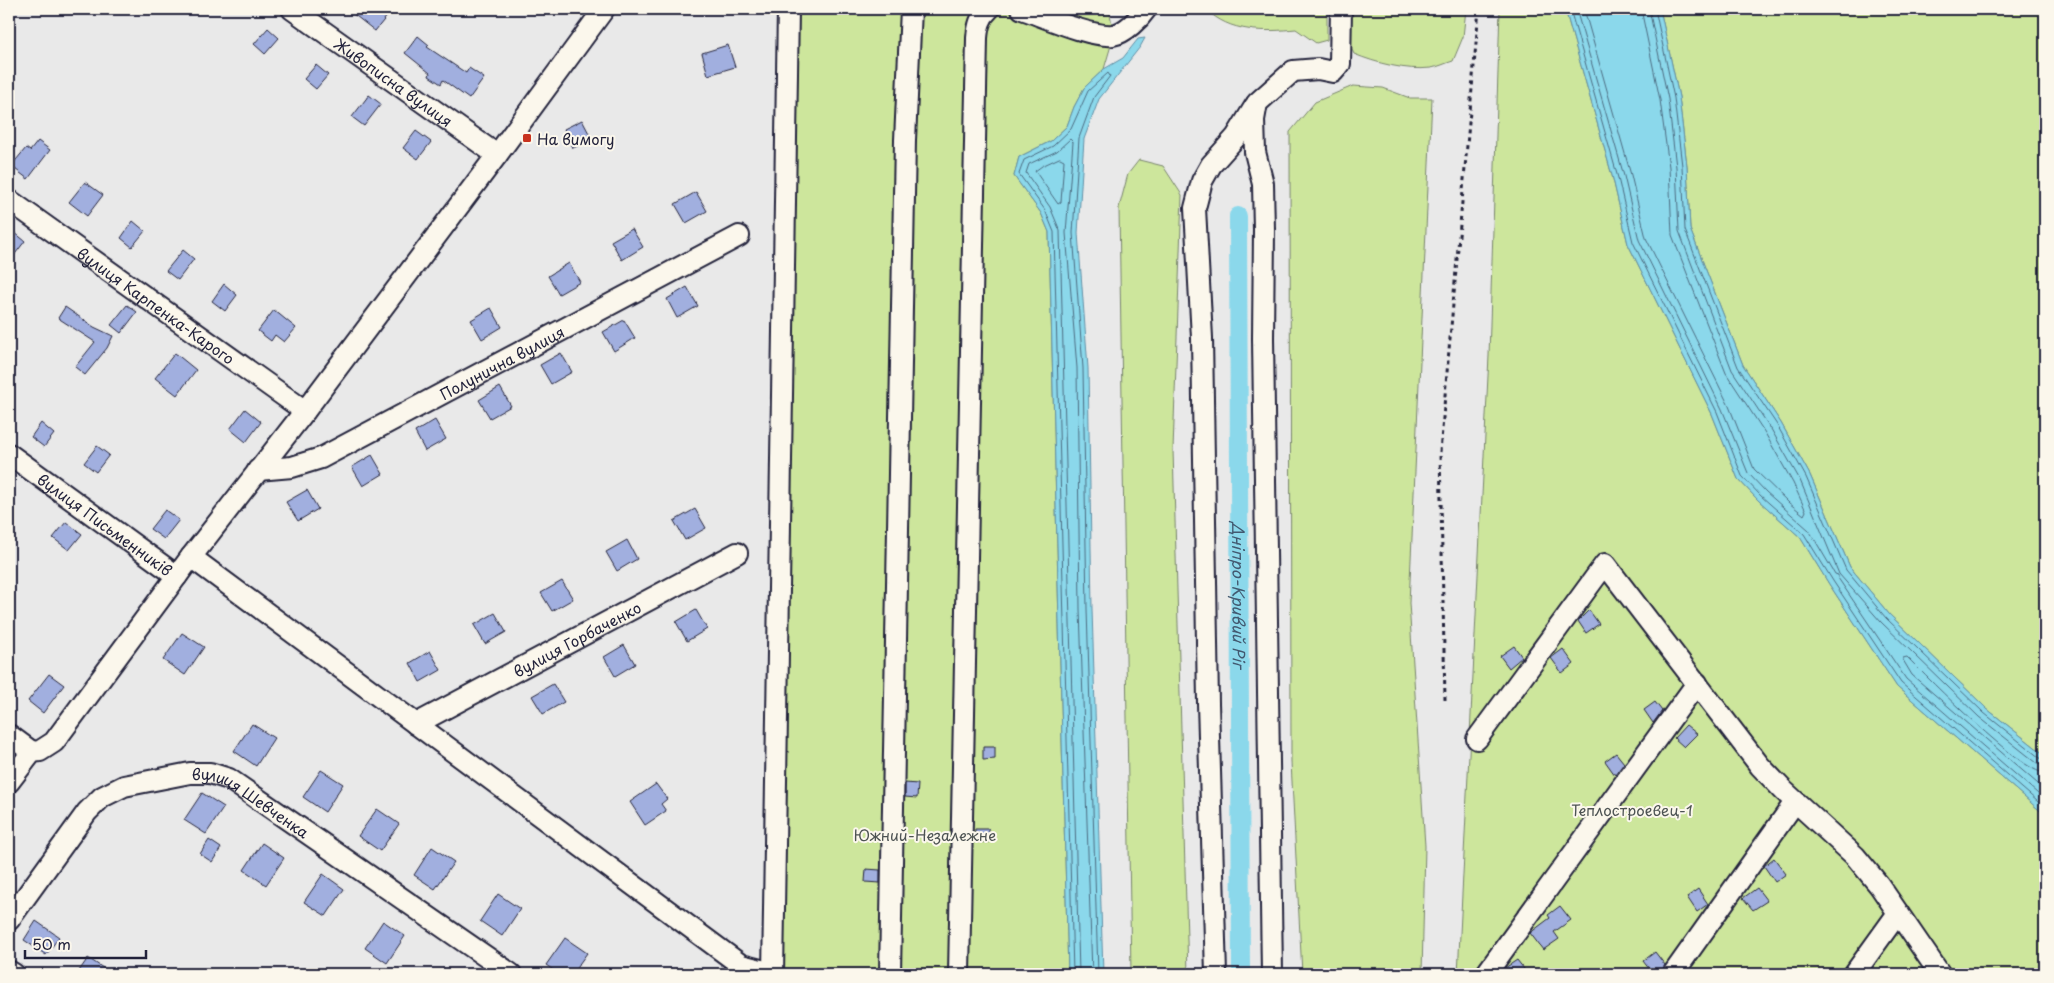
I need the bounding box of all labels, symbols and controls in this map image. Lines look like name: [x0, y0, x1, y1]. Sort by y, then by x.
street label: Живописна вулиця: [330, 31, 458, 132]
place label: На вимогу: [537, 127, 615, 150]
marker: На вимогу: [521, 132, 533, 144]
street label: вулиця Карпенка-Карого: [73, 241, 240, 369]
street label: Полунична вулиця: [435, 319, 568, 405]
street label: вулиця Письменників: [33, 467, 178, 581]
water label: Дніпро-Кривий Ріг: [1227, 520, 1252, 671]
street label: вулиця Горбаченко: [509, 595, 645, 682]
street label: вулиця Шевченка: [192, 762, 315, 843]
park label: Теплостроевец-1: [1571, 798, 1693, 821]
park label: Южний-Незалежне: [854, 823, 996, 846]
scale bar: [25, 928, 146, 960]
text: 50 m: [32, 932, 71, 955]

